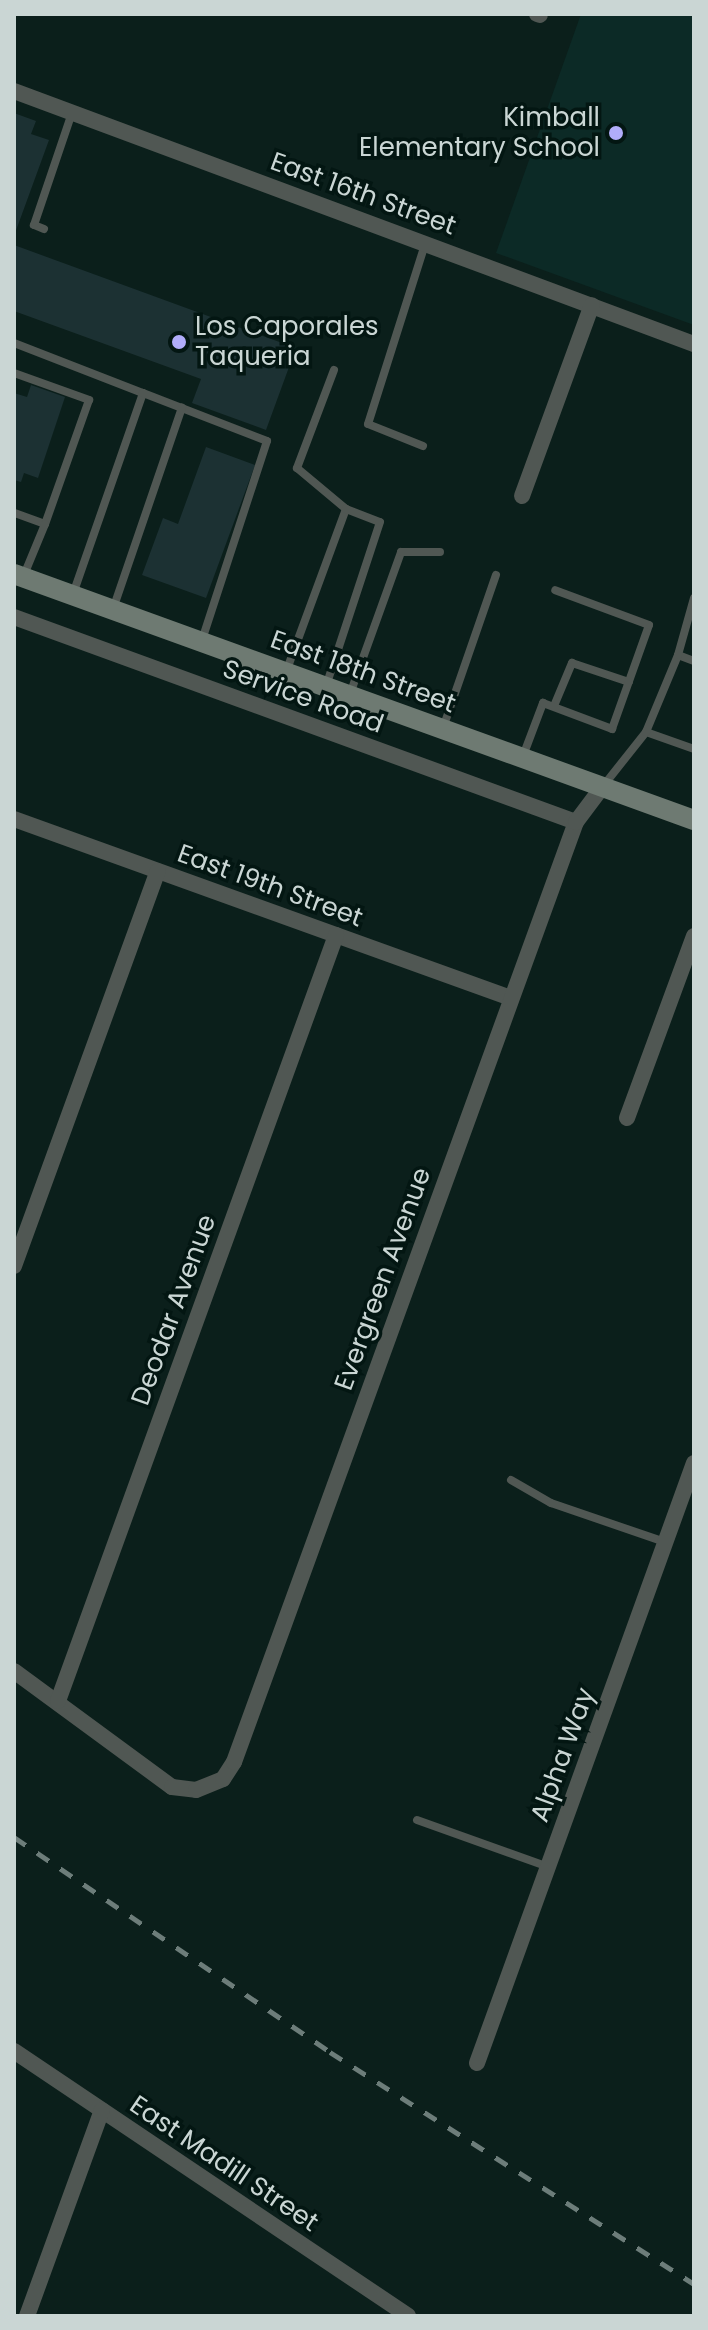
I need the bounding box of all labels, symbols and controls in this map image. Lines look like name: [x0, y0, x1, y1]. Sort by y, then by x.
place label: Kimball Elementary School: [359, 102, 600, 164]
marker: Kimball Elementary School: [607, 124, 625, 142]
street label: East 16th Street: [266, 146, 460, 242]
place label: Los Caporales Taqueria: [195, 311, 379, 372]
marker: Los Caporales Taqueria: [170, 333, 188, 351]
street label: East 18th Street: [266, 624, 460, 720]
street label: Service Road: [218, 654, 388, 740]
street label: East 19th Street: [173, 838, 367, 934]
street label: Evergreen Avenue: [328, 1164, 438, 1394]
street label: Deodar Avenue: [125, 1210, 223, 1410]
street label: Alpha Way: [524, 1684, 602, 1826]
street label: East Madill Street: [124, 2089, 324, 2239]

